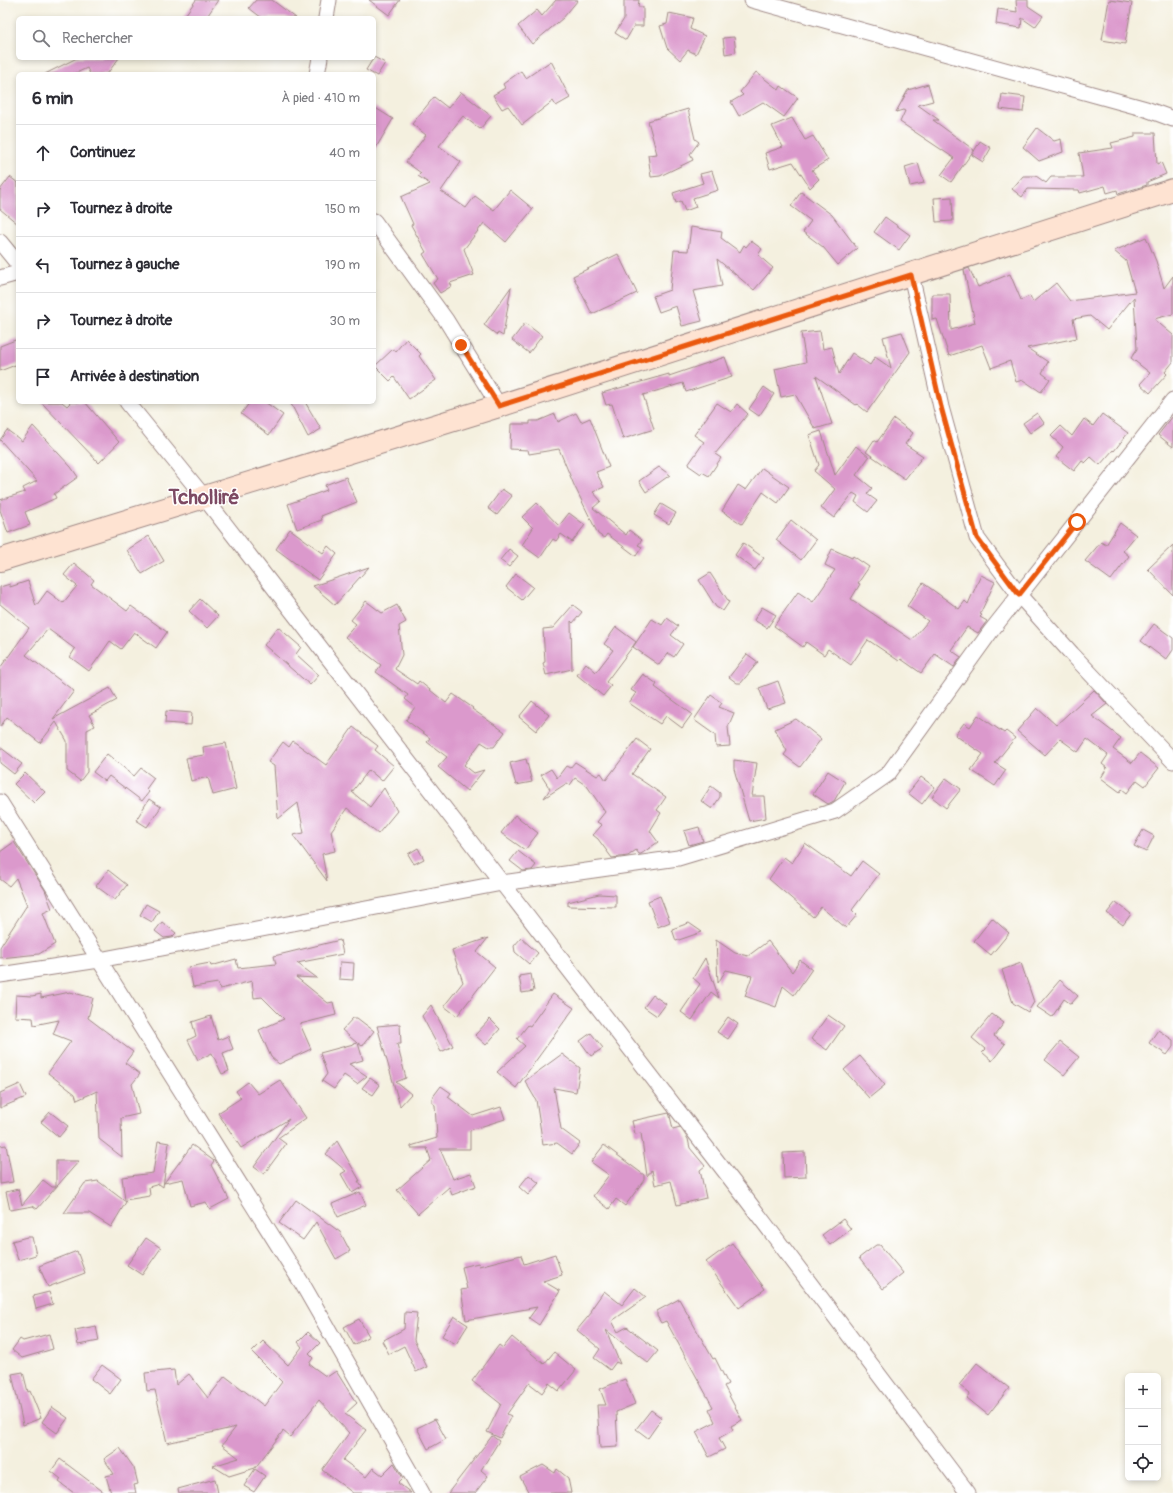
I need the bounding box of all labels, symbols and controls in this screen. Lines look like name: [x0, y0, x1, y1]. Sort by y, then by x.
search box: [16, 16, 376, 60]
icon: search: [30, 27, 52, 49]
text: Rechercher: [62, 29, 133, 48]
text: 6 min: [32, 88, 73, 109]
text: À pied · 410 m: [281, 90, 360, 106]
icon: ahead: [32, 142, 54, 164]
text: Continuez: [70, 143, 135, 162]
text: 40 m: [329, 145, 360, 161]
icon: right: [32, 198, 54, 220]
text: Tournez à droite: [70, 199, 172, 218]
text: 150 m: [325, 201, 360, 217]
icon: left: [32, 254, 54, 276]
text: Tournez à gauche: [70, 255, 180, 274]
text: 190 m: [325, 257, 360, 273]
icon: right: [32, 310, 54, 332]
text: Tournez à droite: [70, 311, 172, 330]
text: 30 m: [330, 313, 360, 329]
route end: [452, 336, 470, 354]
icon: arrive: [32, 366, 54, 388]
text: Arrivée à destination: [70, 367, 199, 386]
district label: Tcholliré: [167, 485, 240, 510]
route start: [1068, 513, 1086, 531]
map controls: [1125, 1373, 1161, 1481]
button: +: [1125, 1373, 1161, 1409]
button: −: [1125, 1409, 1161, 1445]
button: locate: [1125, 1445, 1161, 1481]

